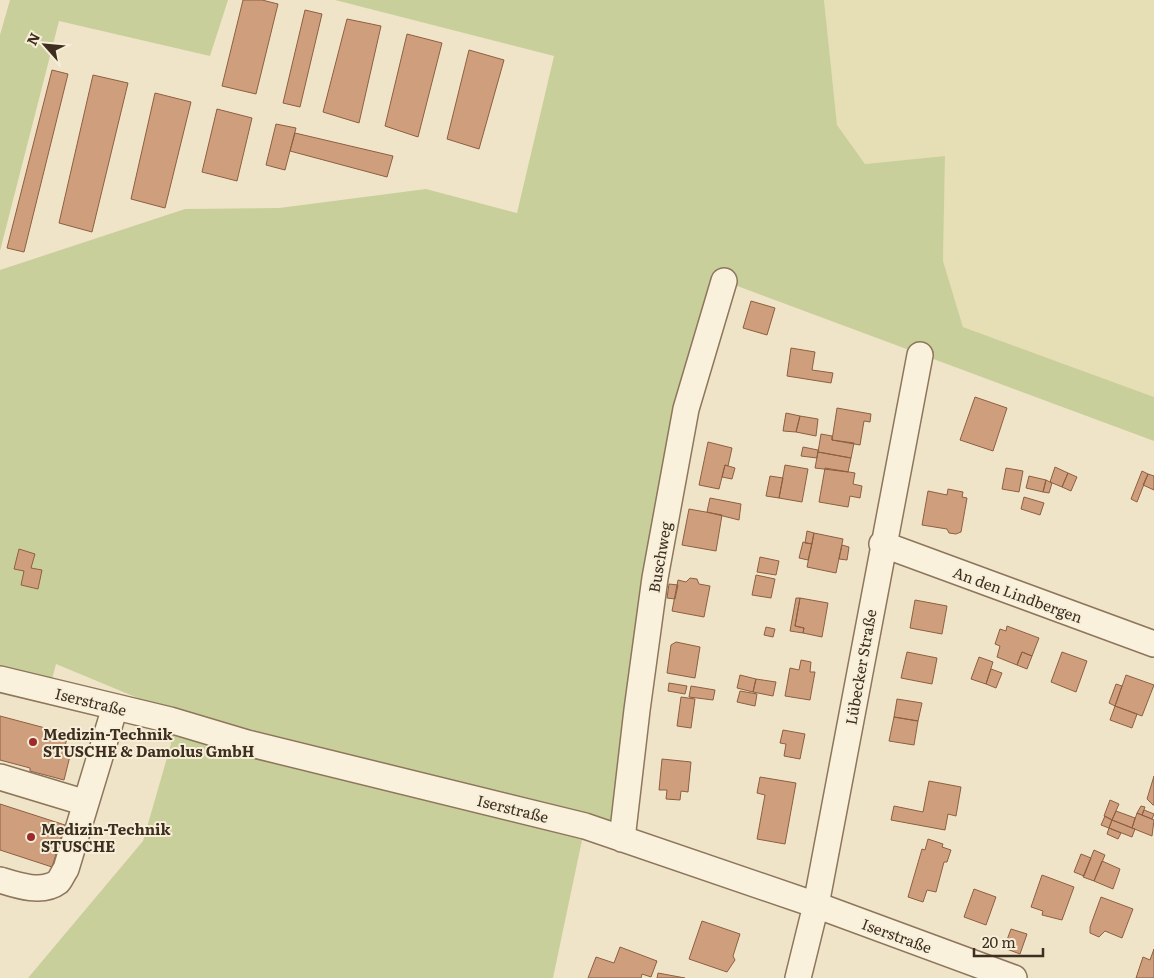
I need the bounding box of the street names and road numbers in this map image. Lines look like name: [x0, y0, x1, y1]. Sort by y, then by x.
street label: Buschweg: [641, 519, 677, 594]
street label: An den Lindbergen: [950, 560, 1086, 628]
street label: Lübecker Straße: [839, 607, 882, 727]
street label: Iserstraße: [53, 681, 129, 721]
street label: Iserstraße: [475, 788, 551, 828]
street label: Iserstraße: [859, 912, 935, 958]

